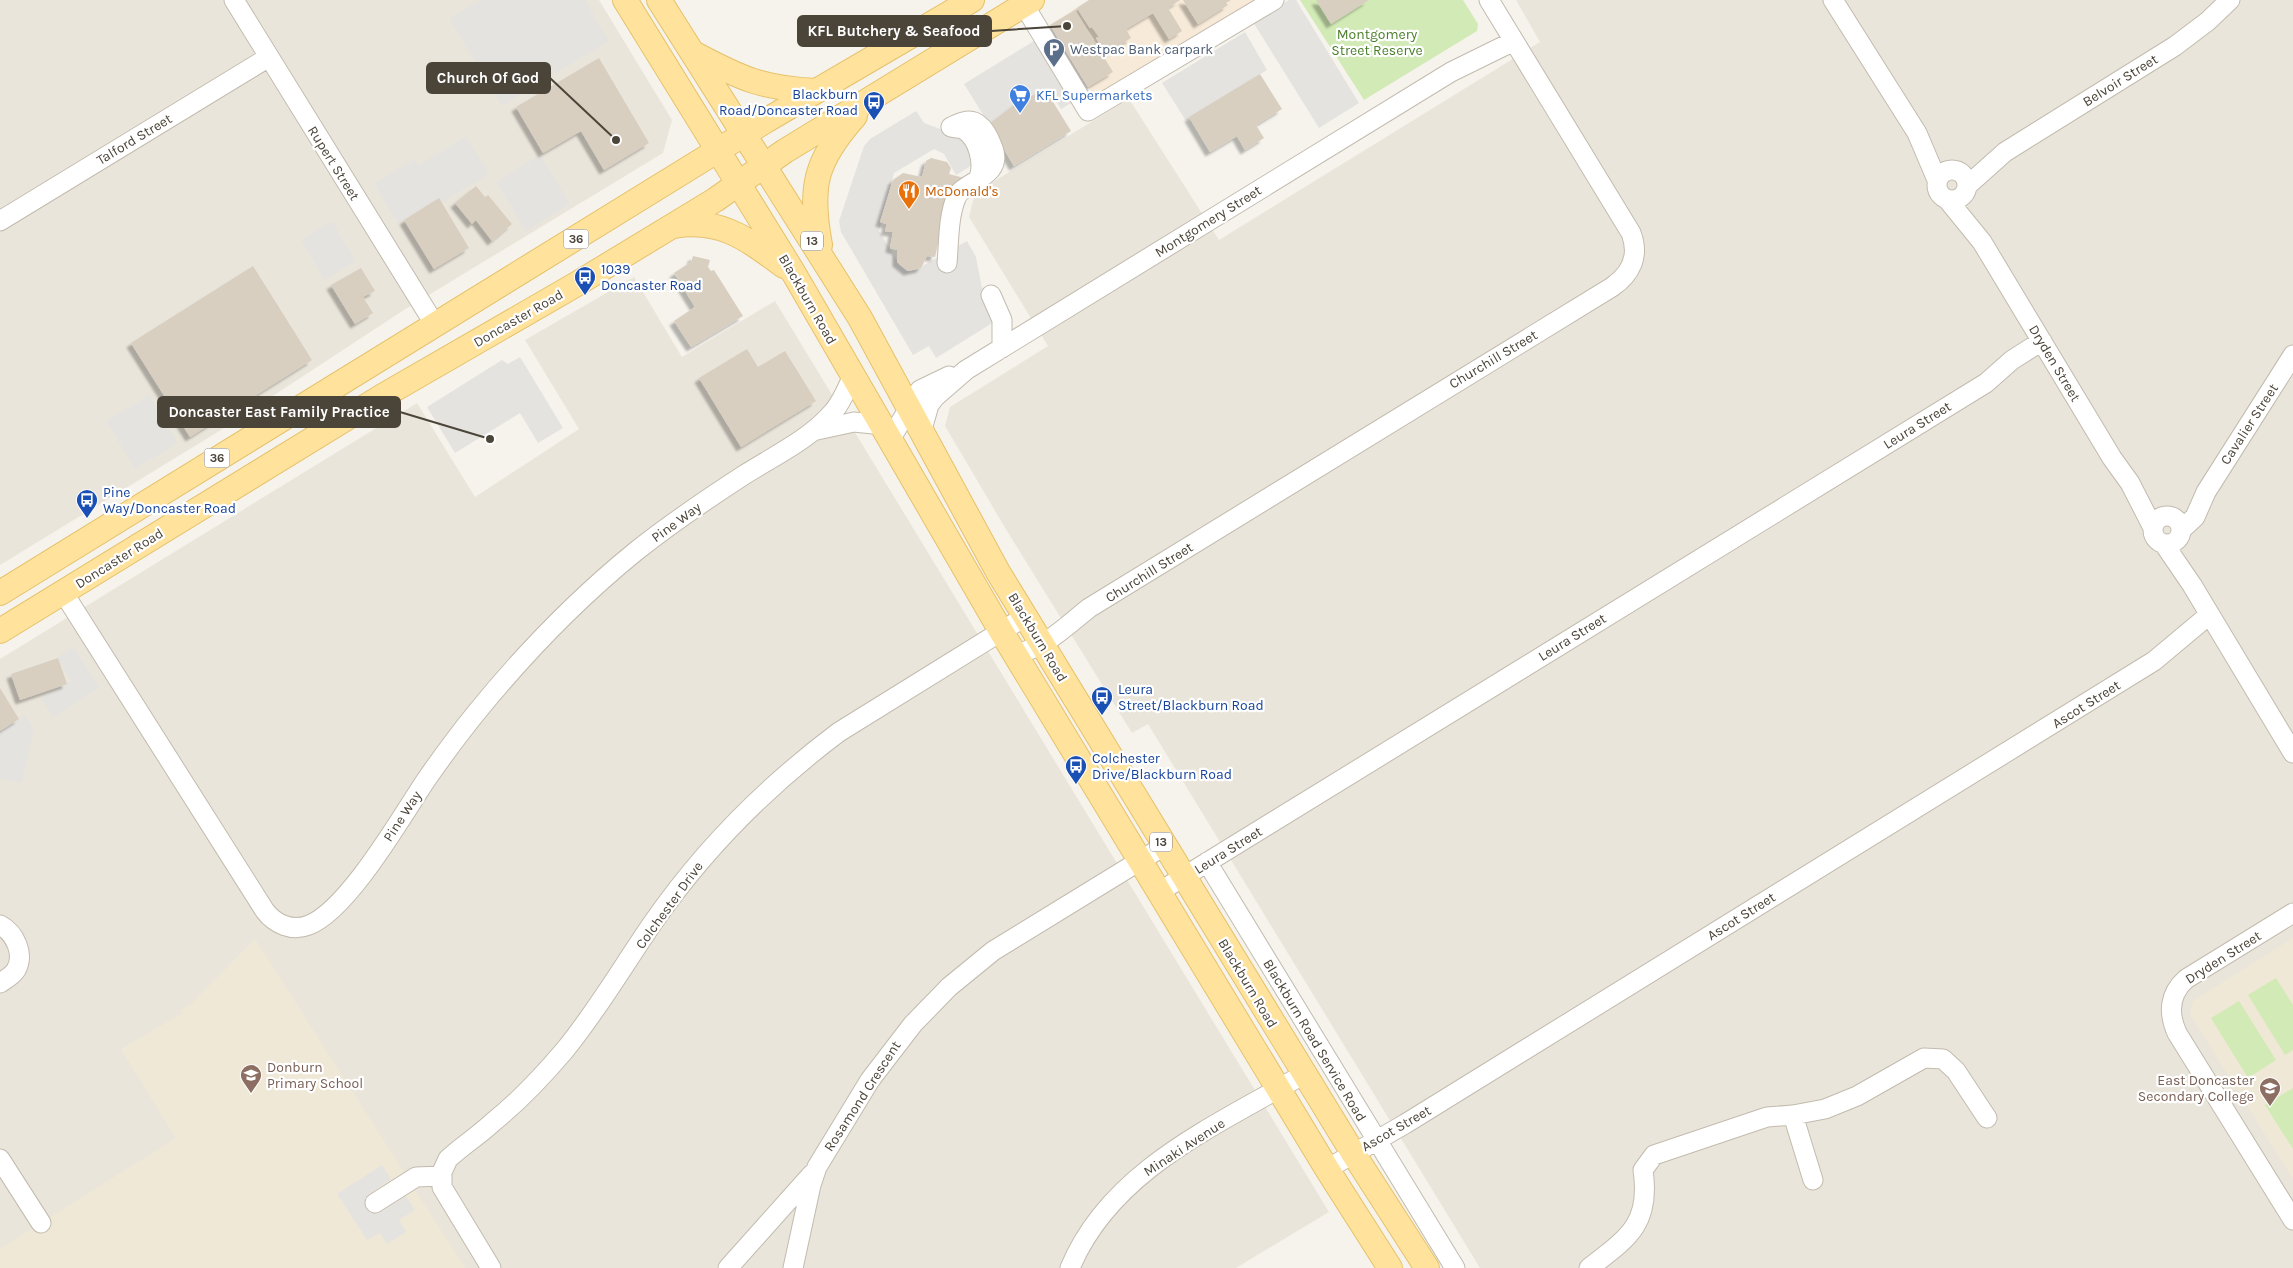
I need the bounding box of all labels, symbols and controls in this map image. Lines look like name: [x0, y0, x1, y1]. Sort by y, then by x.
callout: KFL Butchery & Seafood: [798, 16, 991, 46]
text: KFL Butchery & Seafood: [808, 22, 981, 40]
park label: Montgomery Street Reserve: [1331, 26, 1423, 59]
parking icon: Westpac Bank carpark: [1042, 37, 1066, 68]
place label: Westpac Bank carpark: [1070, 41, 1213, 58]
street label: Belvoir Street: [2080, 51, 2161, 110]
callout: Church Of God: [427, 63, 550, 93]
text: Church Of God: [437, 69, 539, 87]
supermarket icon: KFL Supermarkets: [1008, 83, 1032, 114]
place label: Blackburn Road/Doncaster Road: [719, 86, 858, 119]
place label: KFL Supermarkets: [1036, 87, 1153, 104]
bus stop icon: Blackburn Road/Doncaster Road: [862, 90, 886, 121]
street label: Talford Street: [93, 110, 175, 169]
street label: Rupert Street: [304, 123, 363, 204]
restaurant icon: McDonald's: [897, 179, 921, 210]
street label: Montgomery Street: [1152, 182, 1265, 261]
place label: McDonald's: [925, 183, 999, 200]
road number: 36: [564, 230, 588, 248]
road number: 13: [801, 232, 823, 250]
street label: Blackburn Road: [775, 251, 840, 347]
place label: 1039 Doncaster Road: [601, 261, 702, 294]
bus stop icon: 1039 Doncaster Road: [573, 265, 597, 296]
street label: Doncaster Road: [470, 286, 566, 351]
street label: Dryden Street: [2025, 322, 2084, 405]
street label: Churchill Street: [1446, 326, 1541, 392]
street label: Cavalier Street: [2217, 381, 2282, 468]
callout: Doncaster East Family Practice: [158, 397, 400, 427]
street label: Leura Street: [1880, 398, 1954, 453]
text: Doncaster East Family Practice: [168, 403, 390, 421]
road number: 36: [204, 448, 230, 468]
place label: Pine Way/Doncaster Road: [103, 484, 236, 517]
bus stop icon: Pine Way/Doncaster Road: [75, 488, 99, 519]
street label: Pine Way: [648, 498, 705, 546]
street label: Doncaster Road: [72, 525, 166, 592]
street label: Churchill Street: [1102, 539, 1196, 606]
street label: Blackburn Road: [1004, 589, 1071, 685]
street label: Leura Street: [1535, 610, 1609, 665]
street label: Ascot Street: [2049, 677, 2124, 732]
place label: Leura Street/Blackburn Road: [1118, 681, 1264, 714]
bus stop icon: Leura Street/Blackburn Road: [1090, 685, 1114, 716]
place label: Colchester Drive/Blackburn Road: [1092, 750, 1232, 783]
bus stop icon: Colchester Drive/Blackburn Road: [1064, 754, 1088, 785]
street label: Pine Way: [380, 787, 425, 845]
street label: Leura Street: [1191, 823, 1265, 878]
road number: 13: [1150, 832, 1172, 852]
street label: Colchester Drive: [632, 858, 707, 952]
street label: Ascot Street: [1704, 889, 1779, 944]
street label: Dryden Street: [2182, 927, 2264, 988]
street label: Blackburn Road: [1214, 935, 1281, 1031]
street label: Blackburn Road Service Road: [1259, 956, 1370, 1125]
street label: Rosamond Crescent: [820, 1038, 905, 1155]
place label: Donburn Primary School: [267, 1059, 363, 1092]
school or university icon: Donburn Primary School: [239, 1063, 263, 1094]
place label: East Doncaster Secondary College: [2138, 1072, 2255, 1105]
school or university icon: East Doncaster Secondary College: [2258, 1076, 2282, 1107]
street label: Ascot Street: [1359, 1102, 1434, 1155]
street label: Minaki Avenue: [1140, 1115, 1228, 1180]

